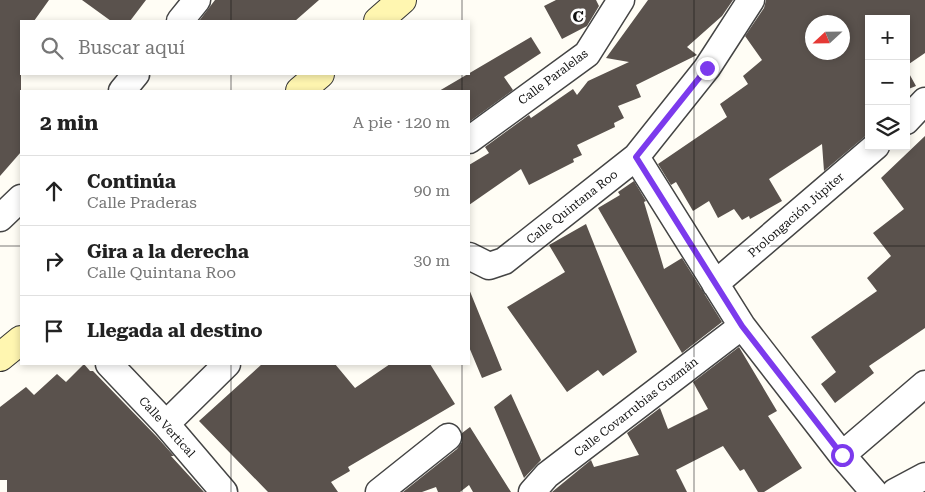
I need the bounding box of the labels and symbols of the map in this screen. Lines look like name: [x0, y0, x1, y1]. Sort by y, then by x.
text: C: [572, 7, 584, 26]
north arrow: [805, 15, 850, 60]
street label: Calle Paralelas: [515, 46, 591, 108]
route end: [696, 57, 719, 80]
street label: Calle Quintana Roo: [524, 167, 620, 247]
street label: Prolongación Júpiter: [745, 170, 847, 260]
street label: Calle Covarrubias Guzmán: [571, 354, 701, 460]
street label: Calle Vertical: [136, 394, 198, 460]
route start: [831, 444, 854, 467]

